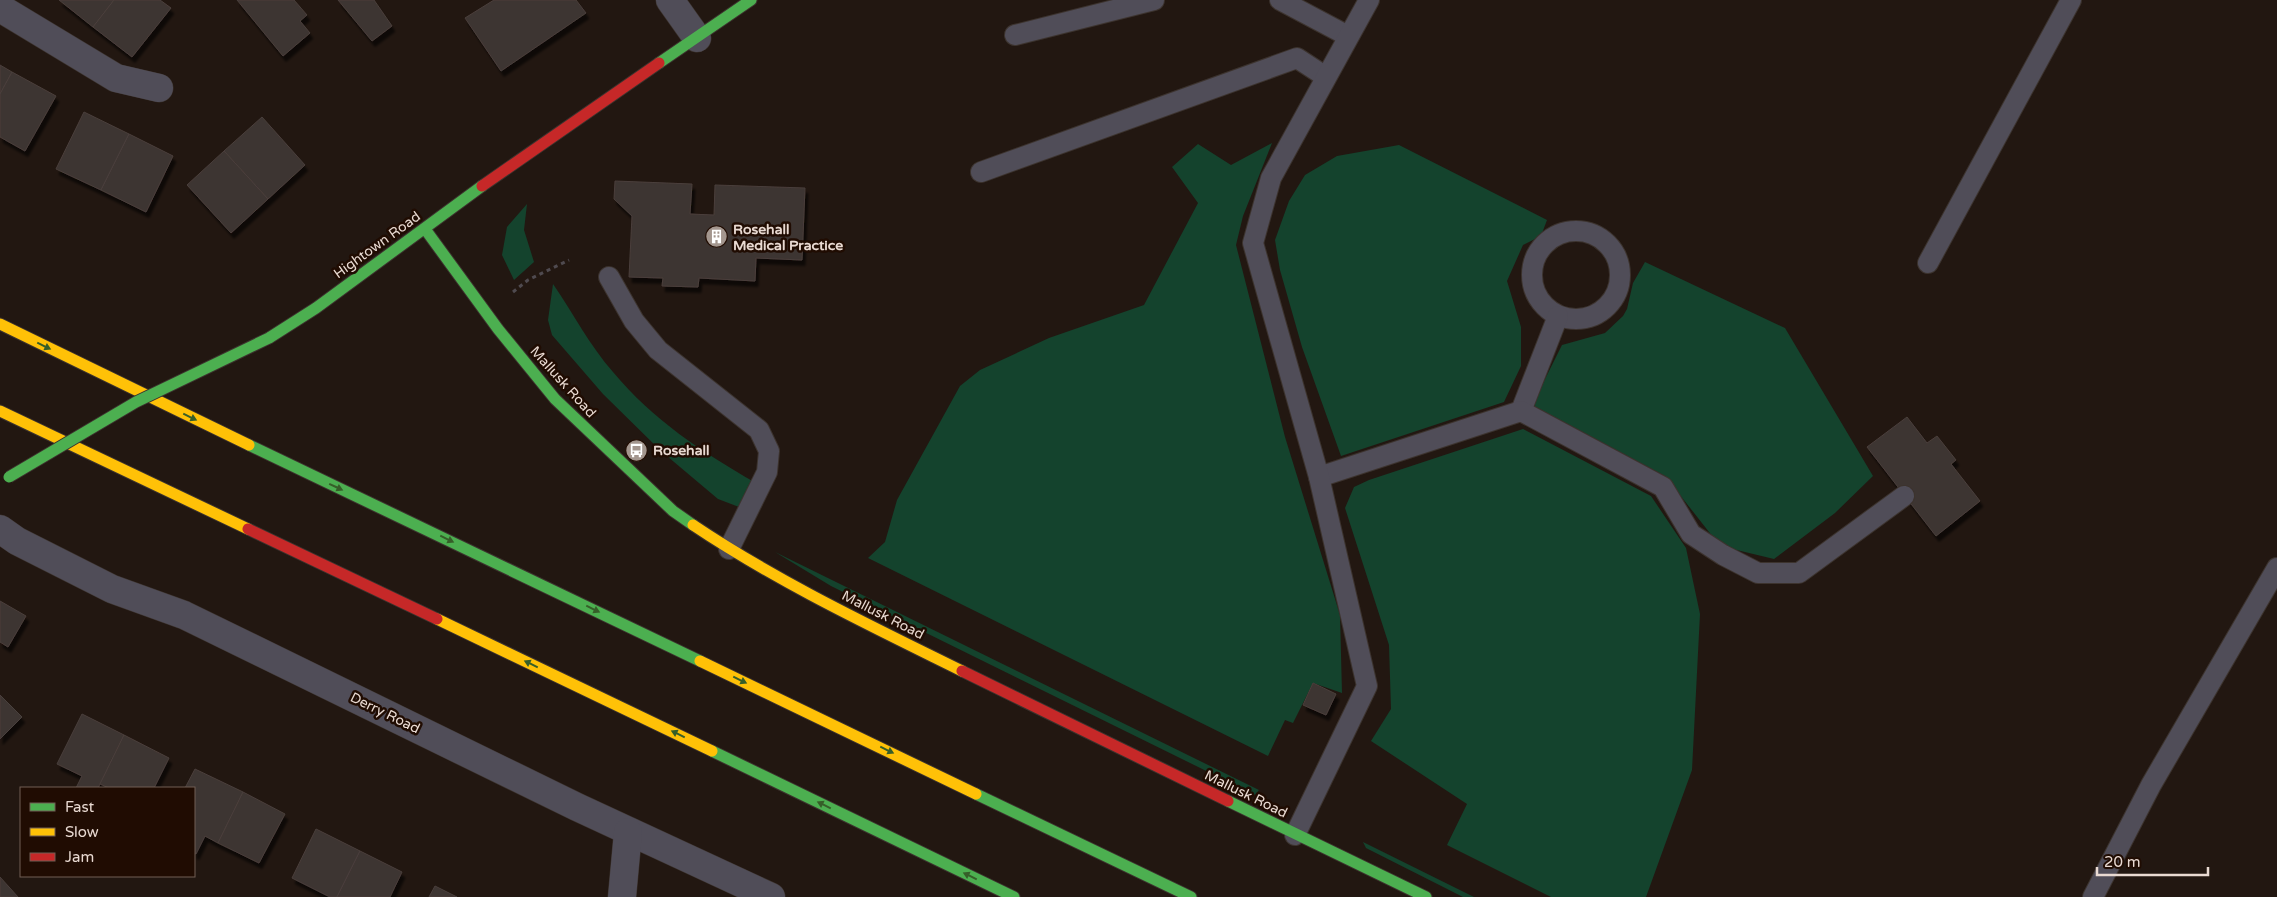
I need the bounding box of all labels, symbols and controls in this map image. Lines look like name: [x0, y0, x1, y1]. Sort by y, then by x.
street label: Hightown Road: [330, 208, 424, 282]
place label: Rosehall Medical Practice: [733, 221, 843, 254]
building icon: Rosehall Medical Practice: [705, 225, 729, 249]
one-way arrow: [37, 342, 51, 350]
street label: Mallusk Road: [527, 343, 599, 421]
one-way arrow: [183, 413, 197, 421]
bus stop icon: Rosehall: [625, 438, 649, 462]
place label: Rosehall: [653, 442, 710, 459]
one-way arrow: [329, 483, 343, 491]
one-way arrow: [440, 536, 454, 544]
street label: Mallusk Road: [839, 587, 927, 643]
one-way arrow: [586, 606, 600, 614]
one-way arrow: [524, 660, 538, 668]
one-way arrow: [733, 676, 747, 684]
street label: Derry Road: [347, 689, 423, 737]
one-way arrow: [670, 730, 685, 739]
one-way arrow: [880, 746, 894, 754]
street label: Mallusk Road: [1202, 767, 1290, 821]
legend: [20, 787, 195, 877]
text: Fast: [65, 798, 95, 816]
one-way arrow: [817, 801, 831, 809]
text: Slow: [65, 823, 99, 841]
scale bar: [2097, 844, 2208, 876]
text: Jam: [65, 848, 94, 866]
text: 20 m: [2104, 853, 2141, 871]
one-way arrow: [963, 871, 977, 879]

